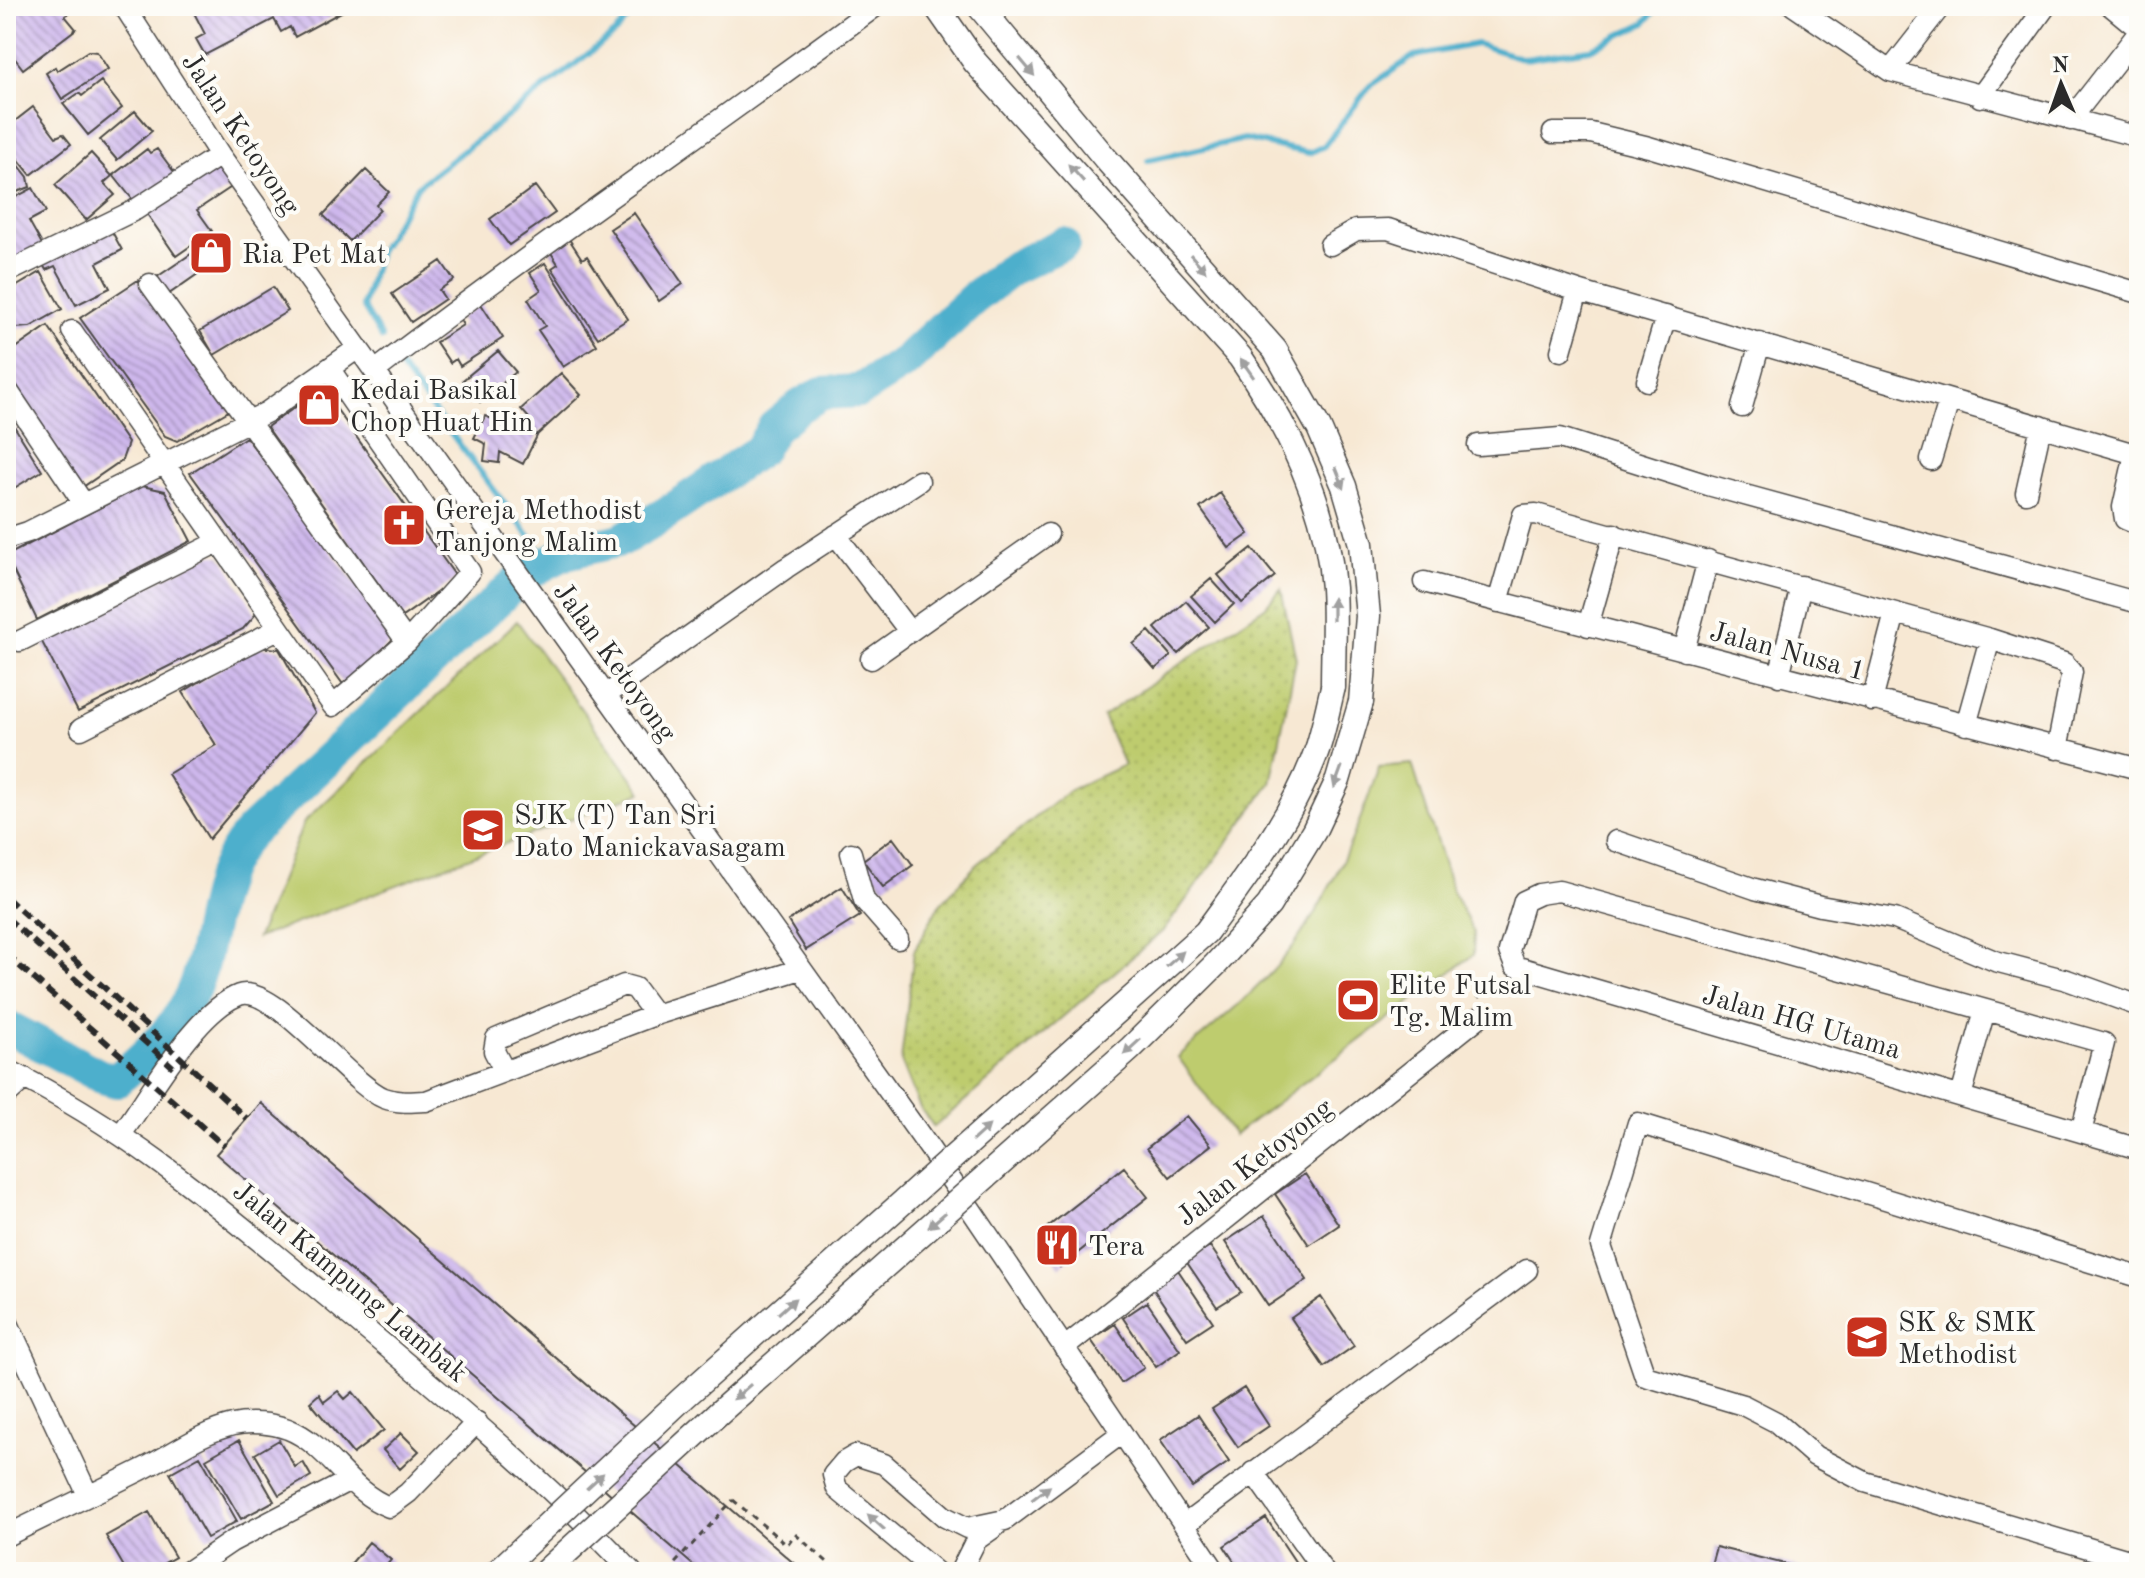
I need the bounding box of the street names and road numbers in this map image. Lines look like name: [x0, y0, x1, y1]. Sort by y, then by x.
street label: Jalan Ketoyong: [175, 49, 304, 221]
street label: Jalan Ketoyong: [547, 578, 680, 747]
street label: Jalan Nusa 1: [1706, 619, 1868, 687]
street label: Jalan HG Utama: [1699, 982, 1904, 1066]
street label: Jalan Ketoyong: [1173, 1094, 1339, 1232]
street label: Jalan Kampung Lambak: [227, 1178, 471, 1389]

